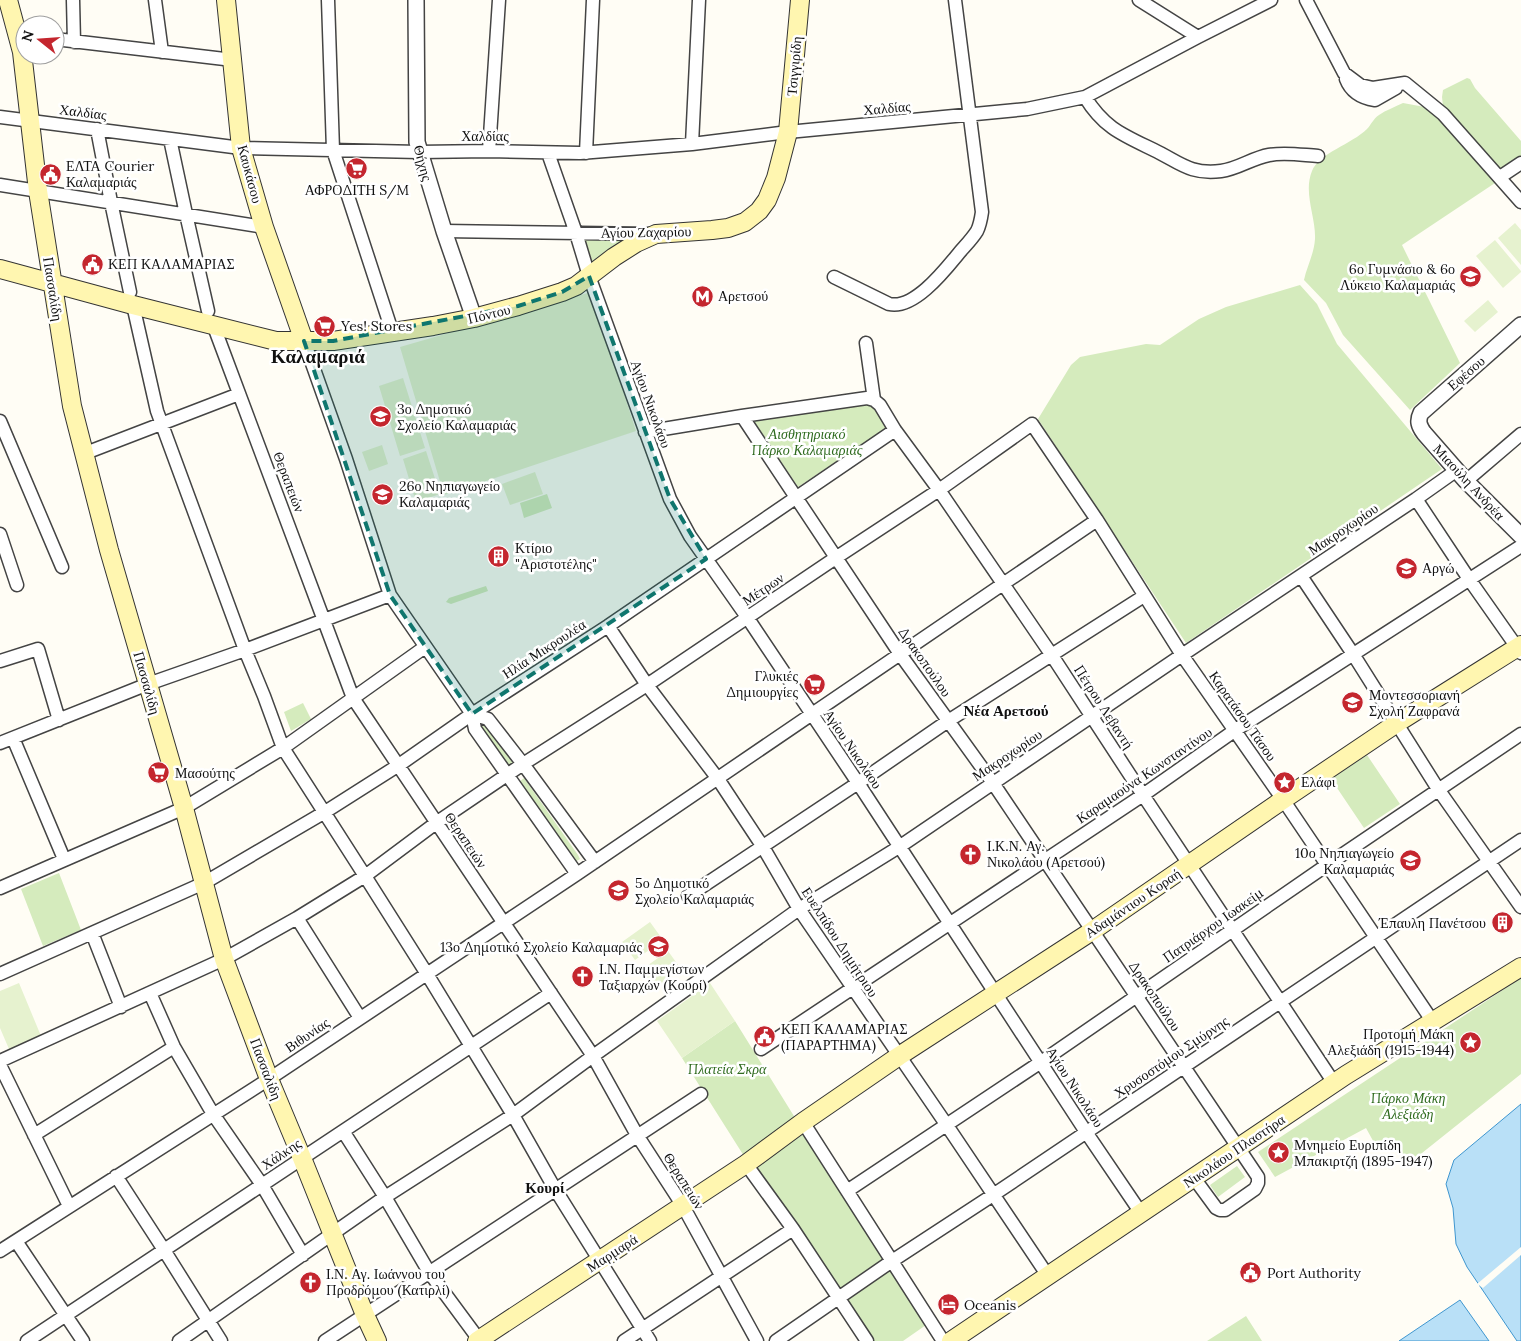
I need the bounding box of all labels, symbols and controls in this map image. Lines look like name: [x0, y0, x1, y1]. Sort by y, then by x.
north arrow: [15, 15, 65, 65]
text: N: [17, 28, 38, 44]
street label: Τσιγγιρίδη: [782, 35, 806, 97]
street label: Χαλδίας: [863, 97, 912, 119]
street label: Χαλδίας: [58, 100, 108, 124]
street label: Χαλδίας: [461, 127, 509, 145]
street label: Καυκάσου: [234, 143, 266, 205]
street label: Θήχης: [410, 143, 437, 183]
supermarket icon: ΑΦΡΟΔΙΤΗ S/M: [345, 156, 369, 180]
place label: ΕΛΤΑ Courier Καλαμαριάς: [66, 157, 154, 191]
public building icon: ΕΛΤΑ Courier Καλαμαριάς: [38, 162, 62, 186]
place label: ΑΦΡΟΔΙΤΗ S/M: [305, 181, 409, 199]
street label: Αγίου Ζαχαρίου: [601, 222, 691, 242]
public building icon: ΚΕΠ ΚΑΛΑΜΑΡΙΑΣ: [80, 252, 104, 276]
place label: ΚΕΠ ΚΑΛΑΜΑΡΙΑΣ: [108, 255, 235, 273]
street label: Πασσαλίδη: [39, 256, 67, 322]
place label: 6ο Γυμνάσιο & 6ο Λύκειο Καλαμαριάς: [1340, 260, 1455, 294]
school or university icon: 6ο Γυμνάσιο & 6ο Λύκειο Καλαμαριάς: [1459, 265, 1483, 289]
metro station icon: Αρετσού: [690, 284, 714, 308]
place label: Αρετσού: [718, 287, 768, 305]
street label: Πόντου: [466, 300, 512, 328]
supermarket icon: Yes! Stores: [313, 314, 337, 338]
place label: Yes! Stores: [340, 317, 412, 335]
district label: Καλαμαριά: [271, 344, 365, 368]
street label: Εφέσου: [1443, 352, 1489, 394]
street label: Αγίου Νικολάου: [627, 358, 675, 451]
place label: 3ο Δημοτικό Σχολείο Καλαμαριάς: [397, 400, 516, 434]
school or university icon: 3ο Δημοτικό Σχολείο Καλαμαριάς: [369, 405, 393, 429]
park label: Αισθητηριακό Πάρκο Καλαμαριάς: [752, 425, 863, 459]
street label: Μιαούλη Ανδρέα: [1429, 440, 1509, 524]
street label: Θεραπειών: [269, 449, 309, 515]
place label: 26ο Νηπιαγωγείο Καλαμαριάς: [399, 477, 500, 511]
school or university icon: 26ο Νηπιαγωγείο Καλαμαριάς: [371, 482, 395, 506]
street label: Μακροχωρίου: [1305, 499, 1382, 559]
place label: Κτίριο "Αριστοτέλης": [515, 539, 597, 573]
building icon: Κτίριο "Αριστοτέλης": [487, 544, 511, 568]
school or university icon: Αργώ: [1394, 556, 1418, 580]
place label: Αργώ: [1422, 559, 1455, 577]
street label: Μέτρων: [739, 569, 787, 609]
street label: Ηλία Μικρουλέα: [499, 615, 590, 683]
street label: Δρακοπούλου: [895, 624, 956, 700]
street label: Πασσαλίδη: [129, 649, 165, 717]
street label: Πέτρου Λεβαντή: [1070, 662, 1138, 752]
place label: Γλυκιές Δημιουργίες: [726, 667, 798, 701]
street label: Καρατάσου Τάσου: [1205, 668, 1281, 765]
supermarket icon: Γλυκιές Δημιουργίες: [802, 672, 826, 696]
place label: Μοντεσσοριανή Σχολή Ζαφρανά: [1369, 686, 1460, 720]
school or university icon: Μοντεσσοριανή Σχολή Ζαφρανά: [1341, 691, 1365, 715]
district label: Νέα Αρετσού: [963, 701, 1049, 720]
street label: Αγίου Νικολάου: [820, 706, 886, 792]
street label: Καραμαούνα Κωνσταντίνου: [1073, 723, 1215, 827]
street label: Μακροχωρίου: [969, 725, 1046, 785]
supermarket icon: Μασούτης: [147, 761, 171, 785]
place label: Μασούτης: [175, 764, 235, 782]
place icon: Ελάφι: [1273, 770, 1297, 794]
place label: Ελάφι: [1301, 773, 1336, 791]
street label: Θεραπειών: [441, 809, 491, 871]
place label: Ι.Κ.Ν. Αγ. Νικολάου (Αρετσού): [987, 837, 1105, 871]
church icon: Ι.Κ.Ν. Αγ. Νικολάου (Αρετσού): [959, 842, 983, 866]
place label: 10ο Νηπιαγωγείο Καλαμαριάς: [1295, 844, 1394, 878]
school or university icon: 10ο Νηπιαγωγείο Καλαμαριάς: [1398, 849, 1422, 873]
street label: Αδαμάντιου Κοραή: [1082, 864, 1184, 942]
place label: 5ο Δημοτικό Σχολείο Καλαμαριάς: [635, 874, 754, 908]
school or university icon: 5ο Δημοτικό Σχολείο Καλαμαριάς: [607, 879, 631, 903]
street label: Πατριάρχου Ιωακείμ: [1159, 883, 1267, 966]
street label: Ευελπίδου Δημήτριου: [798, 884, 882, 1000]
building icon: Έπαυλη Πανέτσου: [1490, 911, 1514, 935]
place label: Έπαυλη Πανέτσου: [1378, 914, 1486, 932]
school or university icon: 13ο Δημοτικό Σχολείο Καλαμαριάς: [646, 935, 670, 959]
place label: 13ο Δημοτικό Σχολείο Καλαμαριάς: [440, 938, 642, 956]
street label: Δρακοπούλου: [1125, 958, 1185, 1034]
place label: Ι.Ν. Παμμεγίστων Ταξιαρχών (Κουρί): [599, 960, 707, 994]
church icon: Ι.Ν. Παμμεγίστων Ταξιαρχών (Κουρί): [571, 965, 595, 989]
street label: Χρυσοστόμου Σμύρνης: [1110, 1012, 1232, 1102]
street label: Βιθυνίας: [281, 1013, 333, 1056]
place label: ΚΕΠ ΚΑΛΑΜΑΡΙΑΣ (ΠΑΡΑΡΤΗΜΑ): [781, 1020, 908, 1054]
public building icon: ΚΕΠ ΚΑΛΑΜΑΡΙΑΣ (ΠΑΡΑΡΤΗΜΑ): [753, 1025, 777, 1049]
place label: Προτομή Μάκη Αλεξιάδη (1915-1944): [1327, 1025, 1454, 1059]
place icon: Προτομή Μάκη Αλεξιάδη (1915-1944): [1458, 1030, 1482, 1054]
street label: Πασσαλίδη: [246, 1035, 286, 1103]
street label: Αγίου Νικολάου: [1042, 1043, 1108, 1131]
park label: Πλατεία Σκρα: [688, 1060, 767, 1078]
park label: Πάρκο Μάκη Αλεξιάδη: [1371, 1089, 1445, 1123]
street label: Νικολάου Πλαστήρα: [1180, 1110, 1289, 1192]
street label: Χάλκης: [258, 1134, 305, 1174]
place label: Μνημείο Ευριπίδη Μπακιρτζή (1895-1947): [1294, 1136, 1432, 1170]
place icon: Μνημείο Ευριπίδη Μπακιρτζή (1895-1947): [1266, 1141, 1290, 1165]
street label: Θεραπειών: [660, 1149, 708, 1213]
district label: Κουρί: [525, 1178, 565, 1197]
street label: Μαρμαρά: [583, 1230, 641, 1276]
public building icon: Port Authority: [1239, 1261, 1263, 1285]
place label: Port Authority: [1267, 1264, 1362, 1282]
place label: Ι.Ν. Αγ. Ιωάννου του Προδρόμου (Κατιρλί): [326, 1265, 450, 1299]
church icon: Ι.Ν. Αγ. Ιωάννου του Προδρόμου (Κατιρλί): [298, 1270, 322, 1294]
hotel icon: Oceanis: [936, 1293, 960, 1317]
place label: Oceanis: [964, 1296, 1016, 1314]

